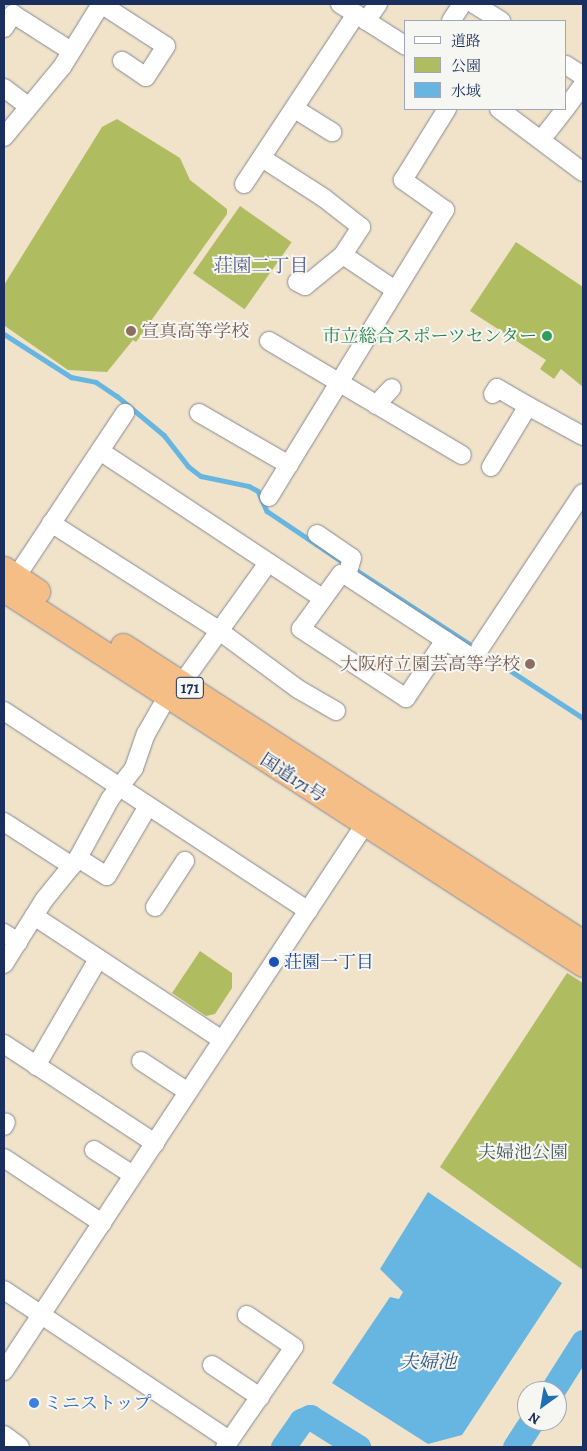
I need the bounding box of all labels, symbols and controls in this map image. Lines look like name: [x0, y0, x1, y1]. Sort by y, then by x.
legend: [404, 20, 567, 110]
text: 道路: [451, 31, 481, 51]
text: 公園: [451, 56, 481, 76]
text: 水域: [451, 81, 481, 101]
district label: 荘園二丁目: [214, 256, 308, 278]
place label: 宣真高等学校: [141, 320, 249, 342]
marker: 宣真高等学校: [125, 325, 137, 337]
place label: 市立総合スポーツセンター: [321, 325, 537, 347]
marker: 市立総合スポーツセンター: [541, 330, 553, 342]
place label: 大阪府立園芸高等学校: [340, 653, 520, 675]
marker: 大阪府立園芸高等学校: [524, 658, 536, 670]
road number: 171: [175, 674, 205, 701]
street label: 国道171号: [256, 749, 330, 807]
place label: 荘園一丁目: [284, 951, 374, 973]
marker: 荘園一丁目: [268, 956, 280, 968]
park label: 夫婦池公園: [478, 1141, 568, 1163]
water label: 夫婦池: [400, 1352, 456, 1374]
north arrow: [517, 1381, 567, 1431]
place label: ミニストップ: [44, 1392, 152, 1414]
marker: ミニストップ: [28, 1397, 40, 1409]
text: N: [525, 1408, 544, 1429]

